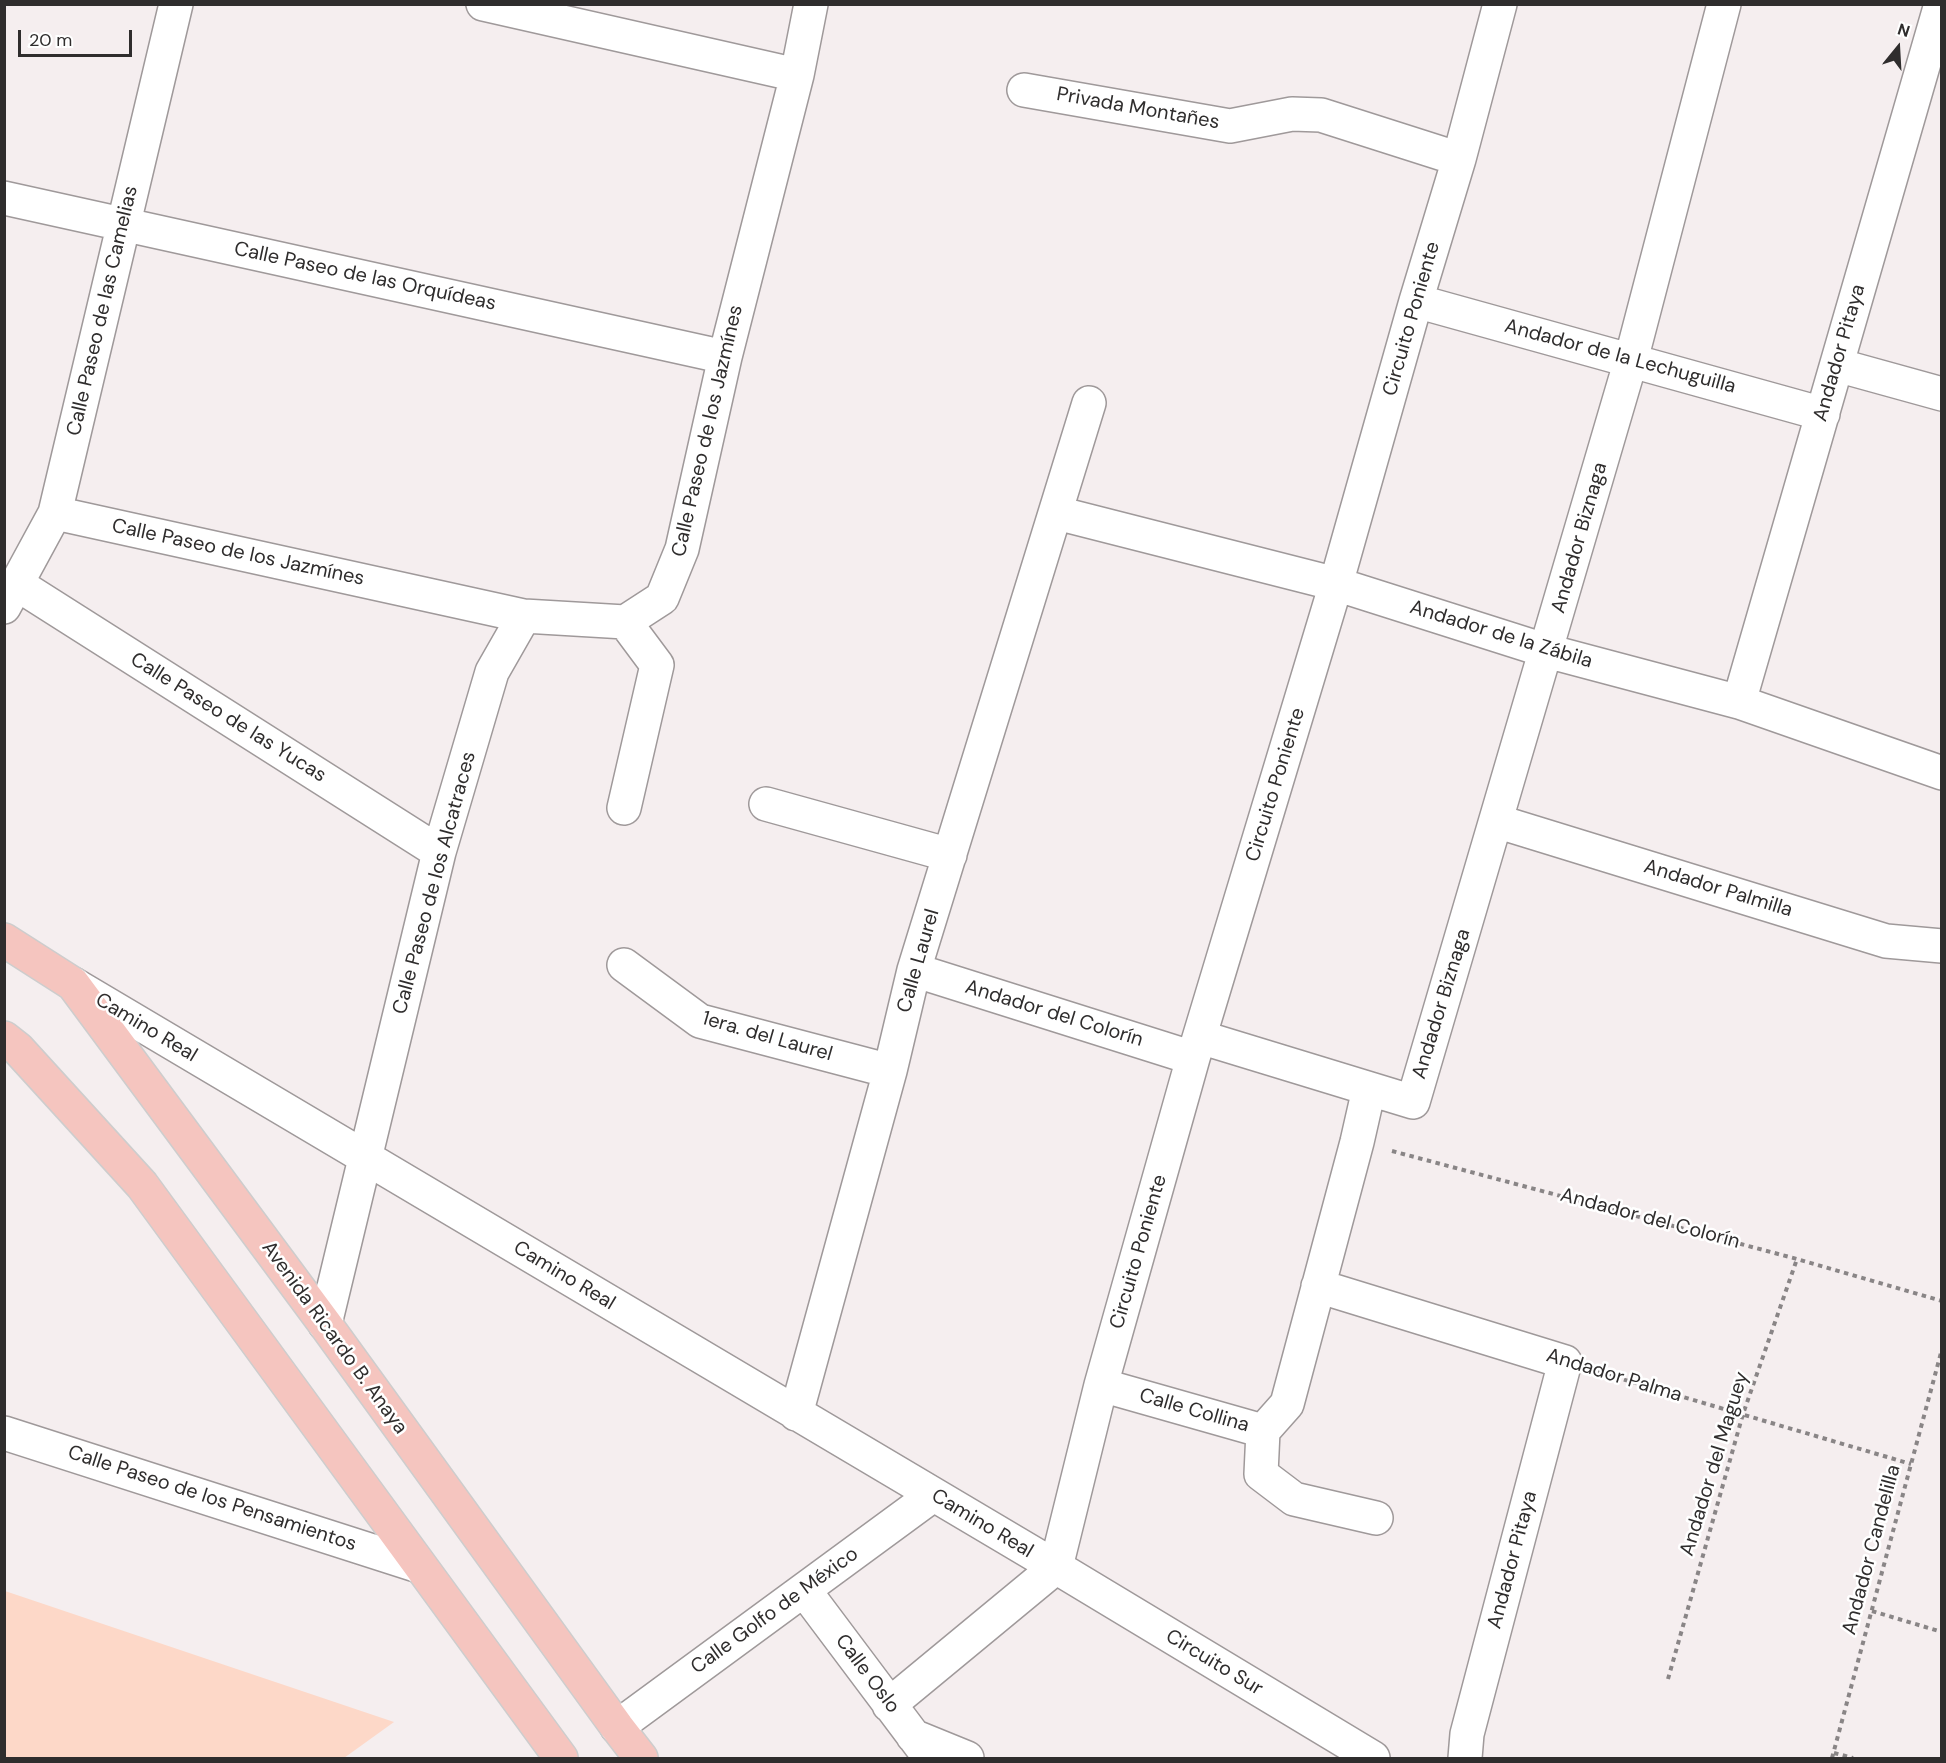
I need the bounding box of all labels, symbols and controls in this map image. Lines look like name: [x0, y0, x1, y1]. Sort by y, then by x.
scale bar: [21, 18, 135, 56]
north arrow: [1868, 18, 1928, 78]
text: N: [1895, 19, 1913, 42]
text: 20 m: [29, 28, 72, 52]
street label: Privada Montañes: [1055, 83, 1221, 135]
street label: Calle Paseo de las Camelias: [63, 184, 143, 438]
street label: Calle Paseo de las Orquídeas: [232, 237, 498, 317]
street label: Circuito Poniente: [1378, 239, 1446, 399]
street label: Andador Pitaya: [1809, 282, 1871, 424]
street label: Calle Paseo de los Jazmínes: [667, 303, 749, 559]
street label: Andador de la Lechuguilla: [1502, 315, 1738, 399]
street label: Andador Biznaga: [1547, 460, 1613, 616]
street label: Calle Paseo de los Jazmínes: [110, 514, 366, 592]
street label: Andador de la Zábila: [1407, 596, 1595, 674]
street label: Calle Paseo de las Yucas: [126, 648, 330, 788]
street label: Circuito Poniente: [1241, 705, 1311, 865]
street label: Calle Paseo de los Alcatraces: [388, 749, 482, 1017]
street label: Andador Palmilla: [1641, 855, 1795, 923]
street label: Calle Laurel: [893, 906, 945, 1016]
street label: Andador Biznaga: [1408, 926, 1476, 1082]
street label: Andador del Colorín: [962, 976, 1146, 1052]
street label: Camino Real: [91, 988, 201, 1068]
street label: 1era. del Laurel: [699, 1007, 835, 1067]
street label: Circuito Poniente: [1105, 1172, 1173, 1332]
street label: Andador del Colorín: [1558, 1183, 1742, 1255]
street label: Camino Real: [509, 1236, 619, 1316]
street label: Avenida Ricardo B. Anaya: [256, 1237, 412, 1439]
street label: Andador Palma: [1543, 1344, 1685, 1408]
street label: Andador del Maguey: [1676, 1369, 1754, 1559]
street label: Calle Collina: [1136, 1384, 1252, 1438]
street label: Calle Paseo de los Pensamientos: [65, 1441, 359, 1557]
street label: Andador Candelilla: [1838, 1462, 1906, 1638]
street label: Camino Real: [927, 1484, 1037, 1564]
street label: Andador Pitaya: [1483, 1489, 1543, 1631]
street label: Calle Golfo de México: [687, 1542, 863, 1680]
street label: Circuito Sur: [1161, 1625, 1267, 1701]
street label: Calle Oslo: [830, 1630, 904, 1718]

